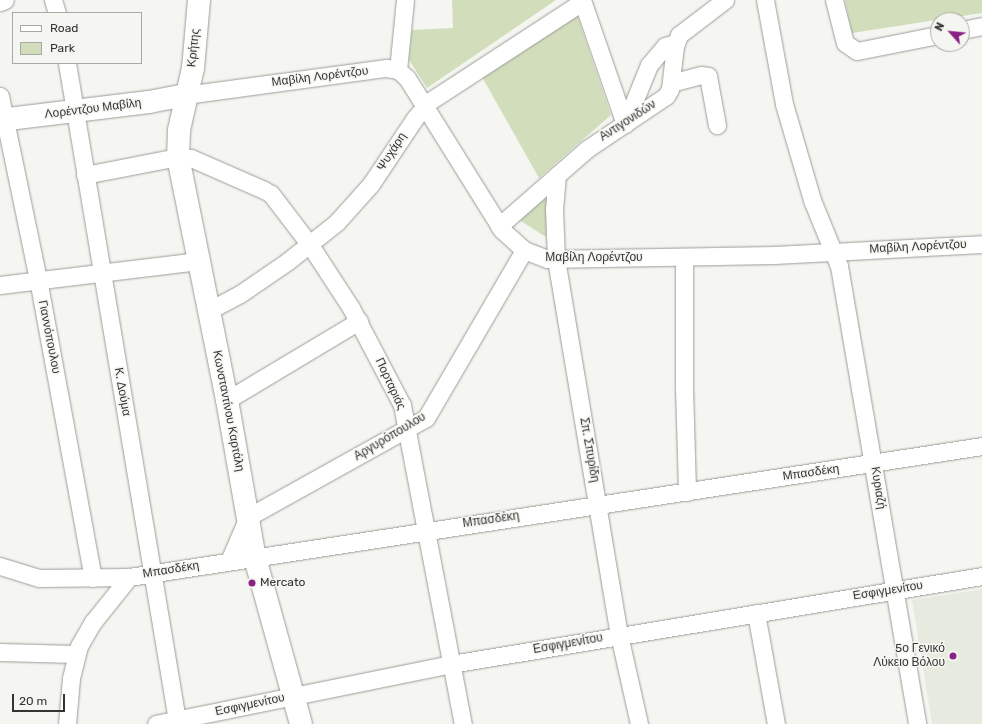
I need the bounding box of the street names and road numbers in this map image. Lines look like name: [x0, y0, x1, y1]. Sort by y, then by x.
street label: Κρήτης: [185, 28, 203, 68]
street label: Μαβίλη Λορέντζου: [271, 64, 369, 90]
street label: Λορέντζου Μαβίλη: [44, 96, 142, 122]
street label: Αντιγονιδών: [597, 97, 659, 145]
street label: Ψυχάρη: [374, 130, 410, 174]
street label: Μαβίλη Λορέντζου: [869, 237, 967, 257]
street label: Μαβίλη Λορέντζου: [545, 251, 643, 265]
street label: Γιαννόπουλου: [35, 299, 63, 375]
street label: Κωνσταντίνου Καρτάλη: [209, 349, 247, 473]
street label: Πορταριάς: [372, 356, 408, 412]
street label: Κ. Δούμα: [111, 367, 133, 417]
street label: Αργυρόπουλου: [352, 410, 428, 464]
street label: Σπ. Σπυρίδη: [576, 416, 602, 484]
street label: Μπασδέκη: [782, 462, 840, 484]
street label: Κυριαζή: [868, 466, 888, 510]
street label: Μπασδέκη: [462, 509, 520, 531]
street label: Μπασδέκη: [142, 558, 200, 582]
street label: Εσφιγμενίτου: [852, 578, 924, 604]
street label: Εσφιγμενίτου: [532, 631, 604, 657]
street label: Εσφιγμενίτου: [214, 691, 286, 719]

